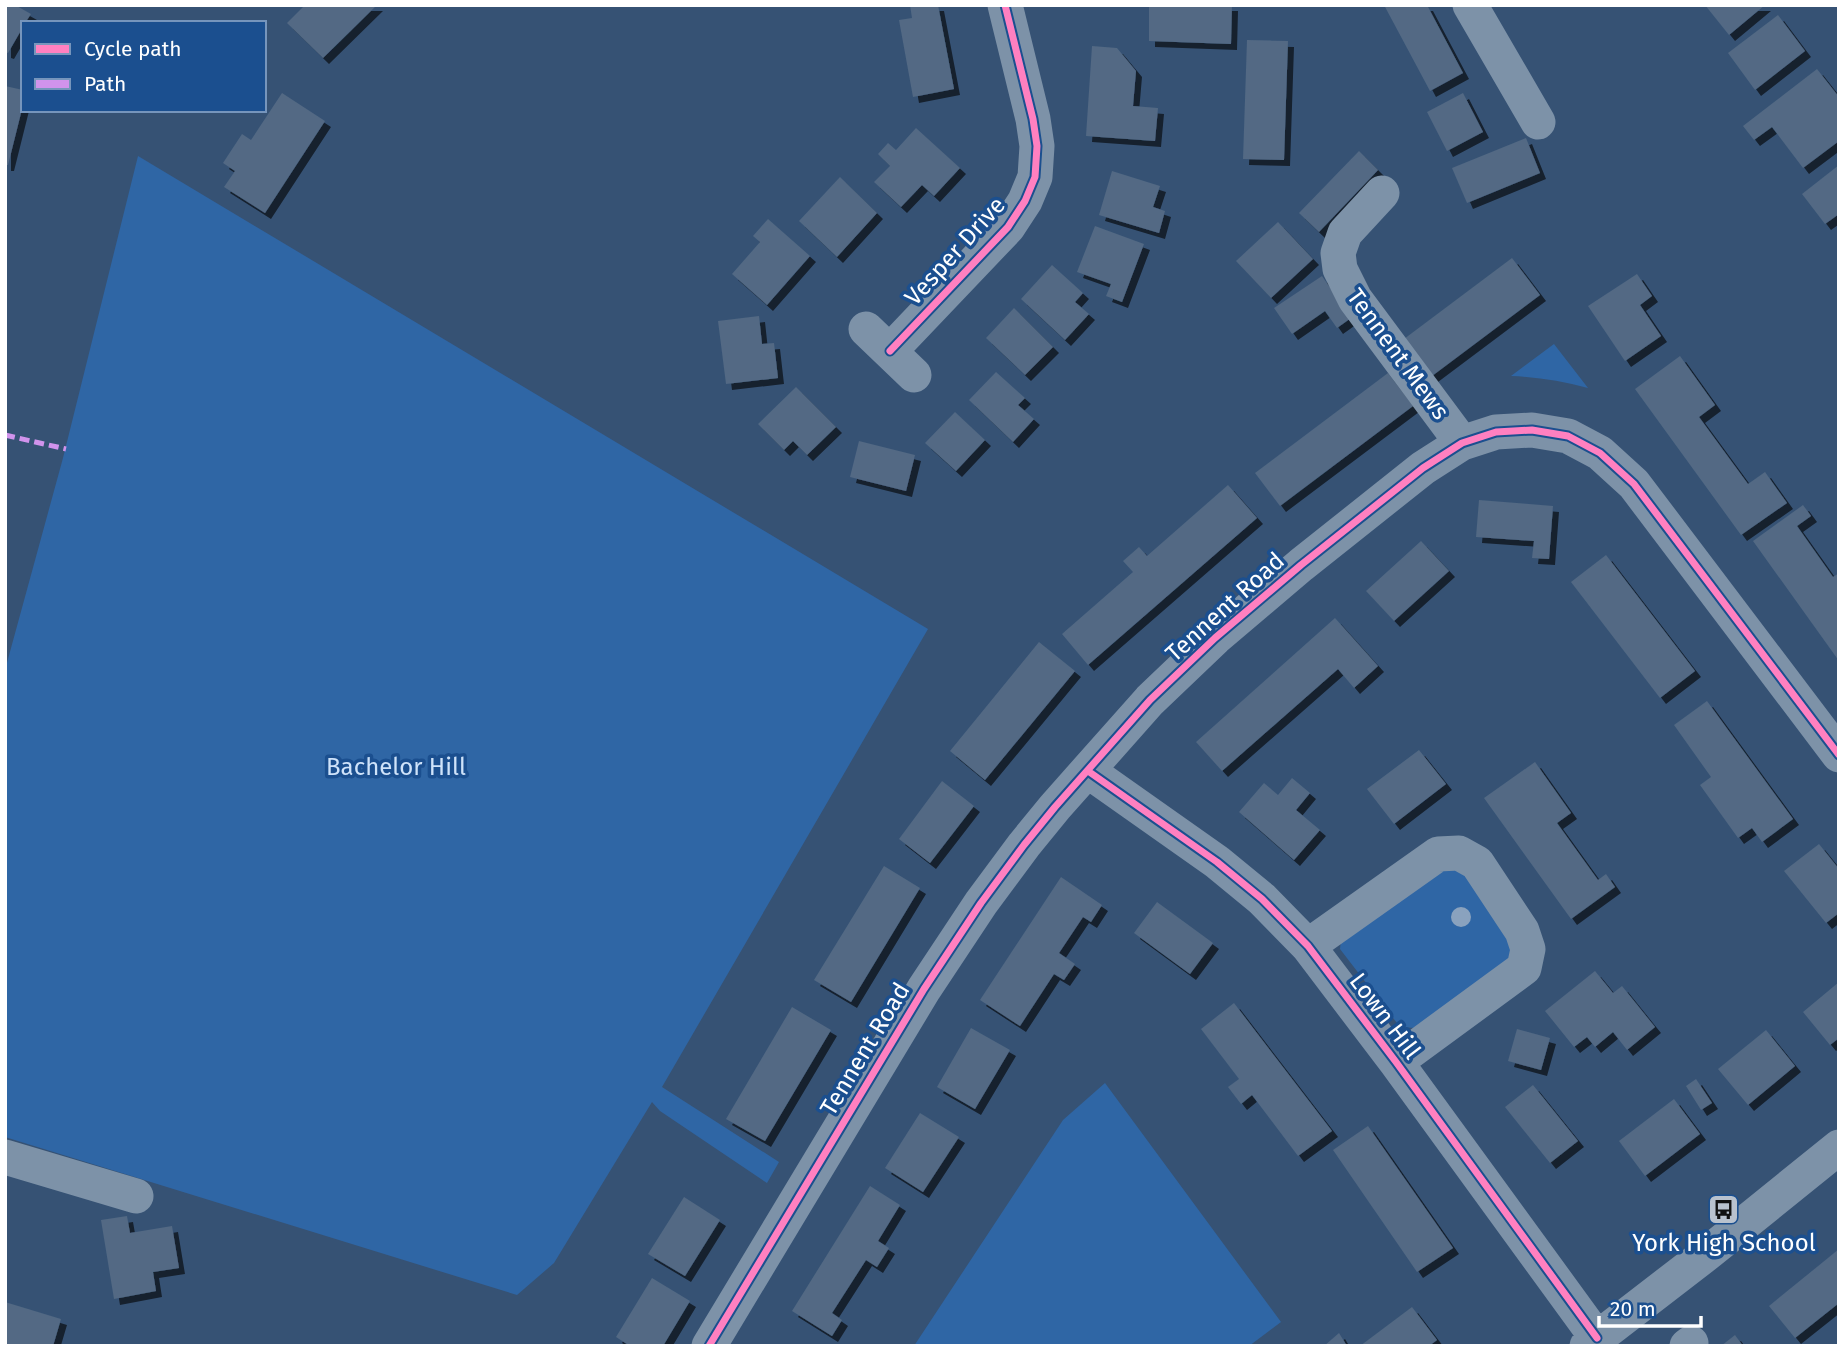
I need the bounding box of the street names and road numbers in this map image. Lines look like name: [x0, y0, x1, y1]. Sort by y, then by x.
street label: Vesper Drive: [899, 191, 1011, 311]
street label: Tennent Mews: [1341, 283, 1455, 425]
street label: Tennent Road: [1160, 546, 1290, 668]
street label: Lown Hill: [1344, 968, 1426, 1064]
street label: Tennent Road: [814, 978, 916, 1120]

